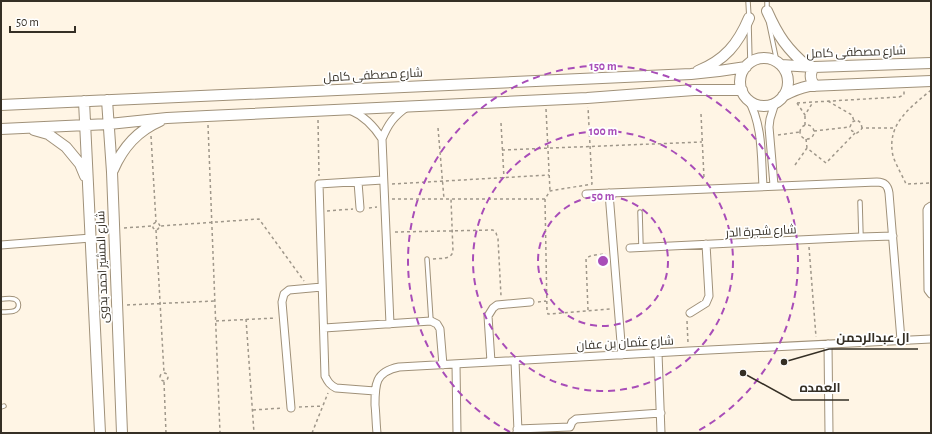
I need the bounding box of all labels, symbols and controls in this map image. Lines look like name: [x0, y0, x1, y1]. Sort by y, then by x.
scale bar: [10, 8, 75, 34]
text: 50 m: [16, 16, 39, 28]
street label: شارع مصطفى كامل: [806, 44, 906, 62]
text: 150 m: [589, 60, 617, 72]
street label: شارع مصطفى كامل: [323, 66, 423, 86]
text: 100 m: [589, 125, 617, 137]
text: 50 m: [592, 190, 615, 202]
street label: شارع المشير احمد بدوى: [94, 210, 112, 323]
street label: شارع شجرة الدر: [724, 223, 797, 241]
centre of rings: [596, 254, 610, 268]
callout: ال عبدالرحمن: [829, 324, 918, 349]
text: ال عبدالرحمن: [836, 332, 910, 346]
street label: شارع عثمان بن عفان: [576, 334, 674, 354]
callout: العمده: [792, 375, 849, 400]
text: العمده: [799, 382, 841, 395]

